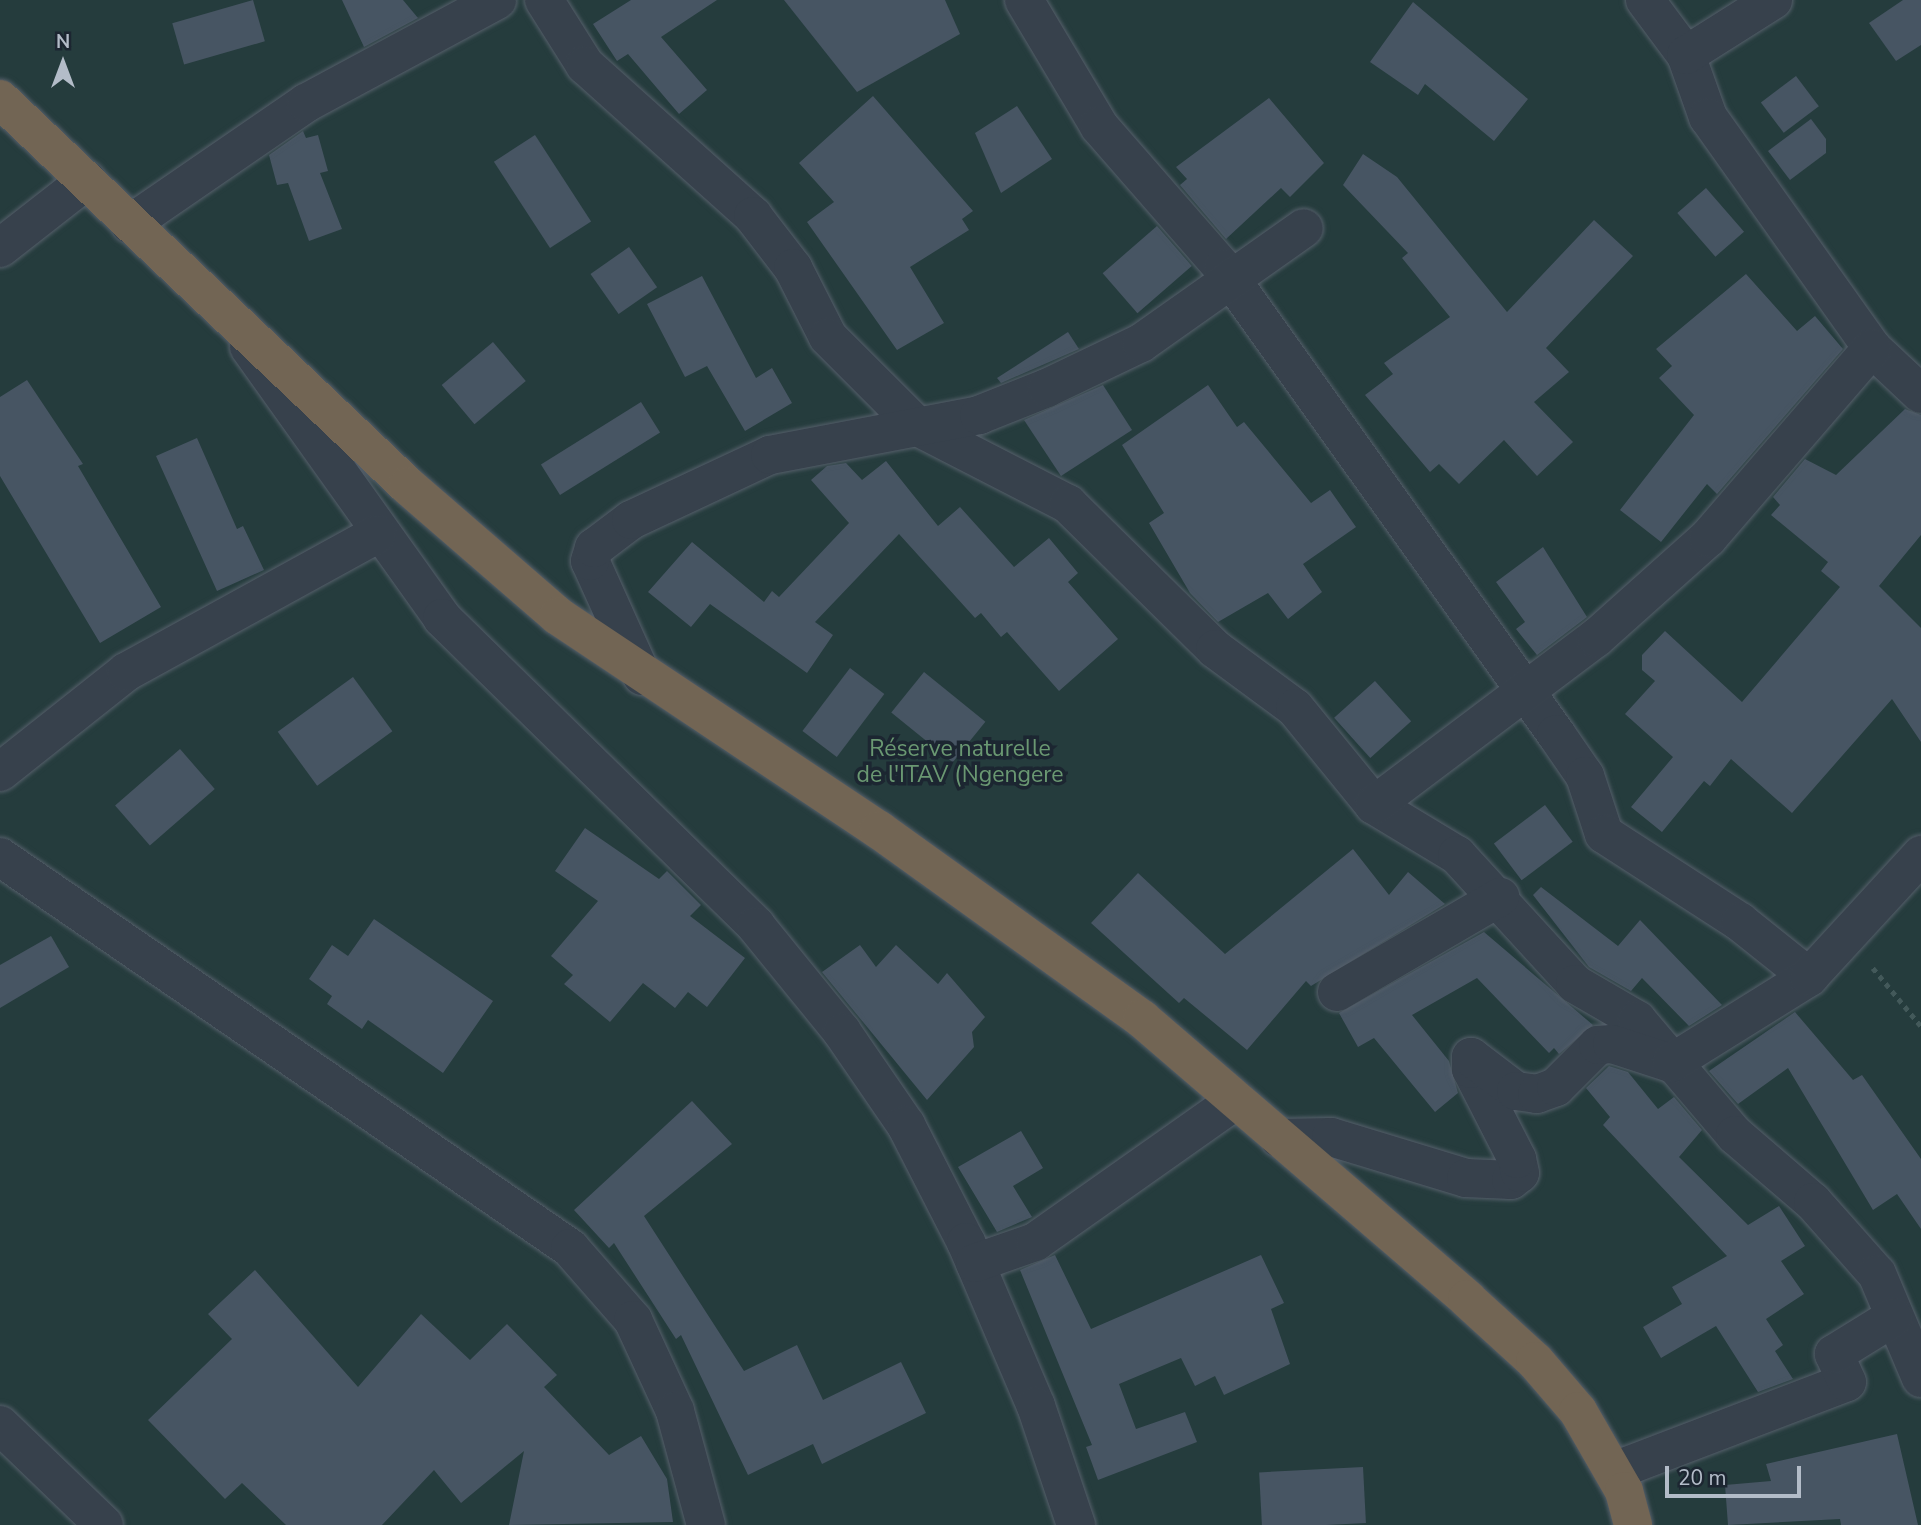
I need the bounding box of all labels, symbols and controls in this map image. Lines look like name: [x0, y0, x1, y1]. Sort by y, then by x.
north arrow: [28, 28, 98, 98]
text: N: [56, 29, 70, 55]
park label: Réserve naturelle de l'ITAV (Ngengere: [857, 735, 1063, 789]
scale bar: [1669, 1452, 1806, 1496]
text: 20 m: [1678, 1464, 1727, 1492]

